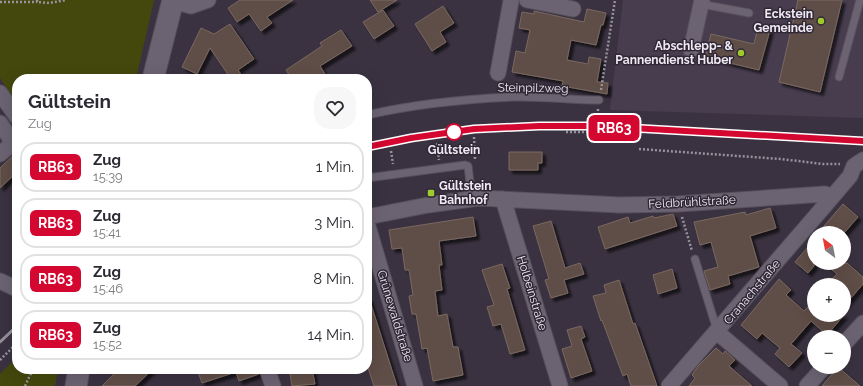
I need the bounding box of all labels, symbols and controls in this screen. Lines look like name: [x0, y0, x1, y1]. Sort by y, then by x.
place label: Eckstein Gemeinde: [754, 7, 813, 35]
marker: Eckstein Gemeinde: [816, 16, 826, 26]
place label: Abschlepp- & Pannendienst Huber: [615, 39, 733, 67]
marker: Abschlepp- & Pannendienst Huber: [736, 48, 746, 58]
street label: Steinpilzweg: [497, 80, 569, 96]
button: heart: [314, 87, 356, 129]
text: Gültstein: [28, 90, 111, 112]
line badge: RB63: [586, 115, 642, 141]
text: Zug: [28, 116, 52, 131]
text: RB63: [596, 120, 632, 136]
marker: Gültstein: [445, 123, 463, 141]
place label: Gültstein: [428, 143, 480, 157]
text: Zug: [93, 151, 121, 169]
text: 1 Min.: [316, 158, 354, 176]
text: RB63: [38, 159, 73, 175]
text: 15:39: [93, 169, 123, 184]
place label: Gültstein Bahnhof: [439, 179, 491, 207]
marker: Gültstein Bahnhof: [426, 188, 436, 198]
street label: Feldbrühlstraße: [648, 193, 736, 211]
text: Zug: [93, 207, 121, 225]
text: 3 Min.: [314, 214, 354, 232]
text: RB63: [38, 215, 73, 231]
text: 15:41: [93, 225, 121, 240]
north arrow: [807, 226, 851, 270]
map controls: [807, 226, 851, 374]
street label: Holbeinstraße: [514, 254, 550, 332]
street label: Cranachstraße: [721, 257, 783, 327]
text: Zug: [93, 263, 121, 281]
street label: Grünewaldstraße: [374, 269, 416, 363]
text: 8 Min.: [313, 270, 354, 288]
text: RB63: [38, 271, 73, 287]
button: +: [807, 278, 851, 322]
text: 15:46: [93, 281, 123, 296]
text: Zug: [93, 319, 121, 337]
text: 14 Min.: [308, 326, 354, 344]
text: RB63: [38, 327, 73, 343]
button: −: [807, 330, 851, 374]
text: 15:52: [93, 337, 122, 352]

